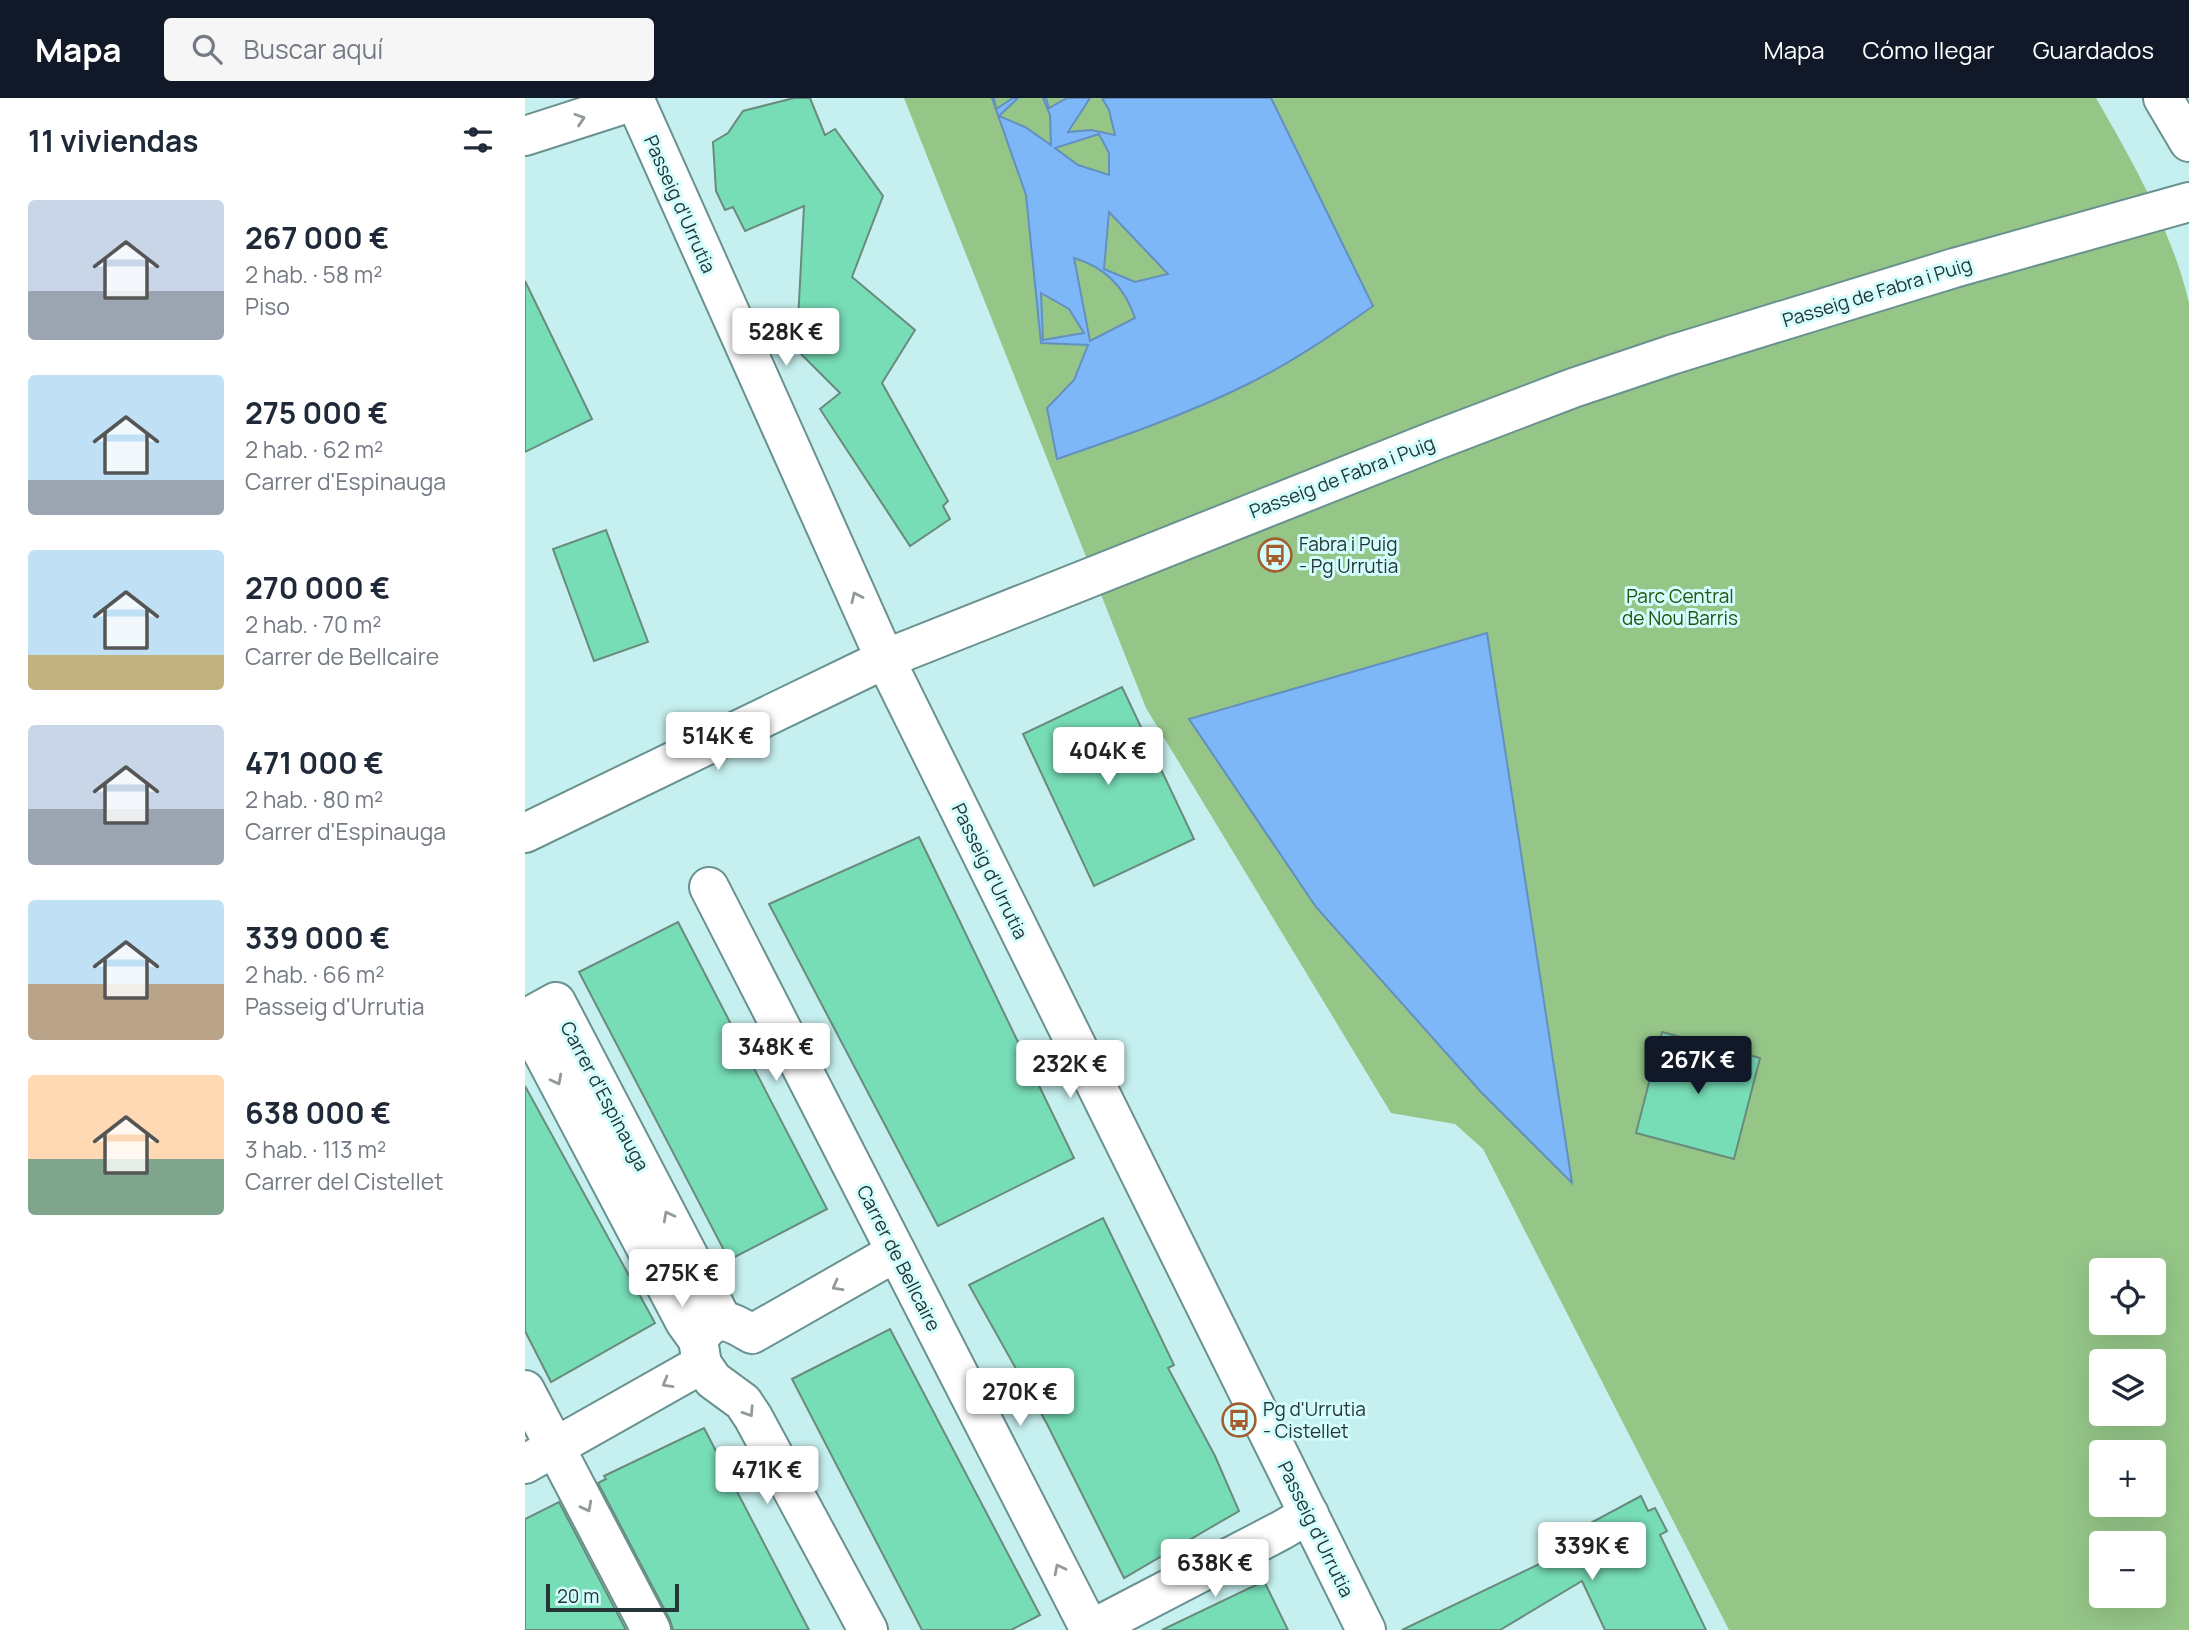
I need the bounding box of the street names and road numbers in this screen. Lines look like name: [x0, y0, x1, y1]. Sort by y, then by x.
street label: Passeig d'Urrutia: [638, 131, 722, 277]
street label: Passeig de Fabra i Puig: [1779, 251, 1975, 333]
street label: Passeig de Fabra i Puig: [1245, 430, 1439, 524]
street label: Passeig d'Urrutia: [946, 799, 1034, 943]
street label: Carrer d'Espinauga: [555, 1017, 655, 1175]
street label: Carrer de Bellcaire: [851, 1181, 947, 1335]
street label: Passeig d'Urrutia: [1272, 1457, 1360, 1601]

